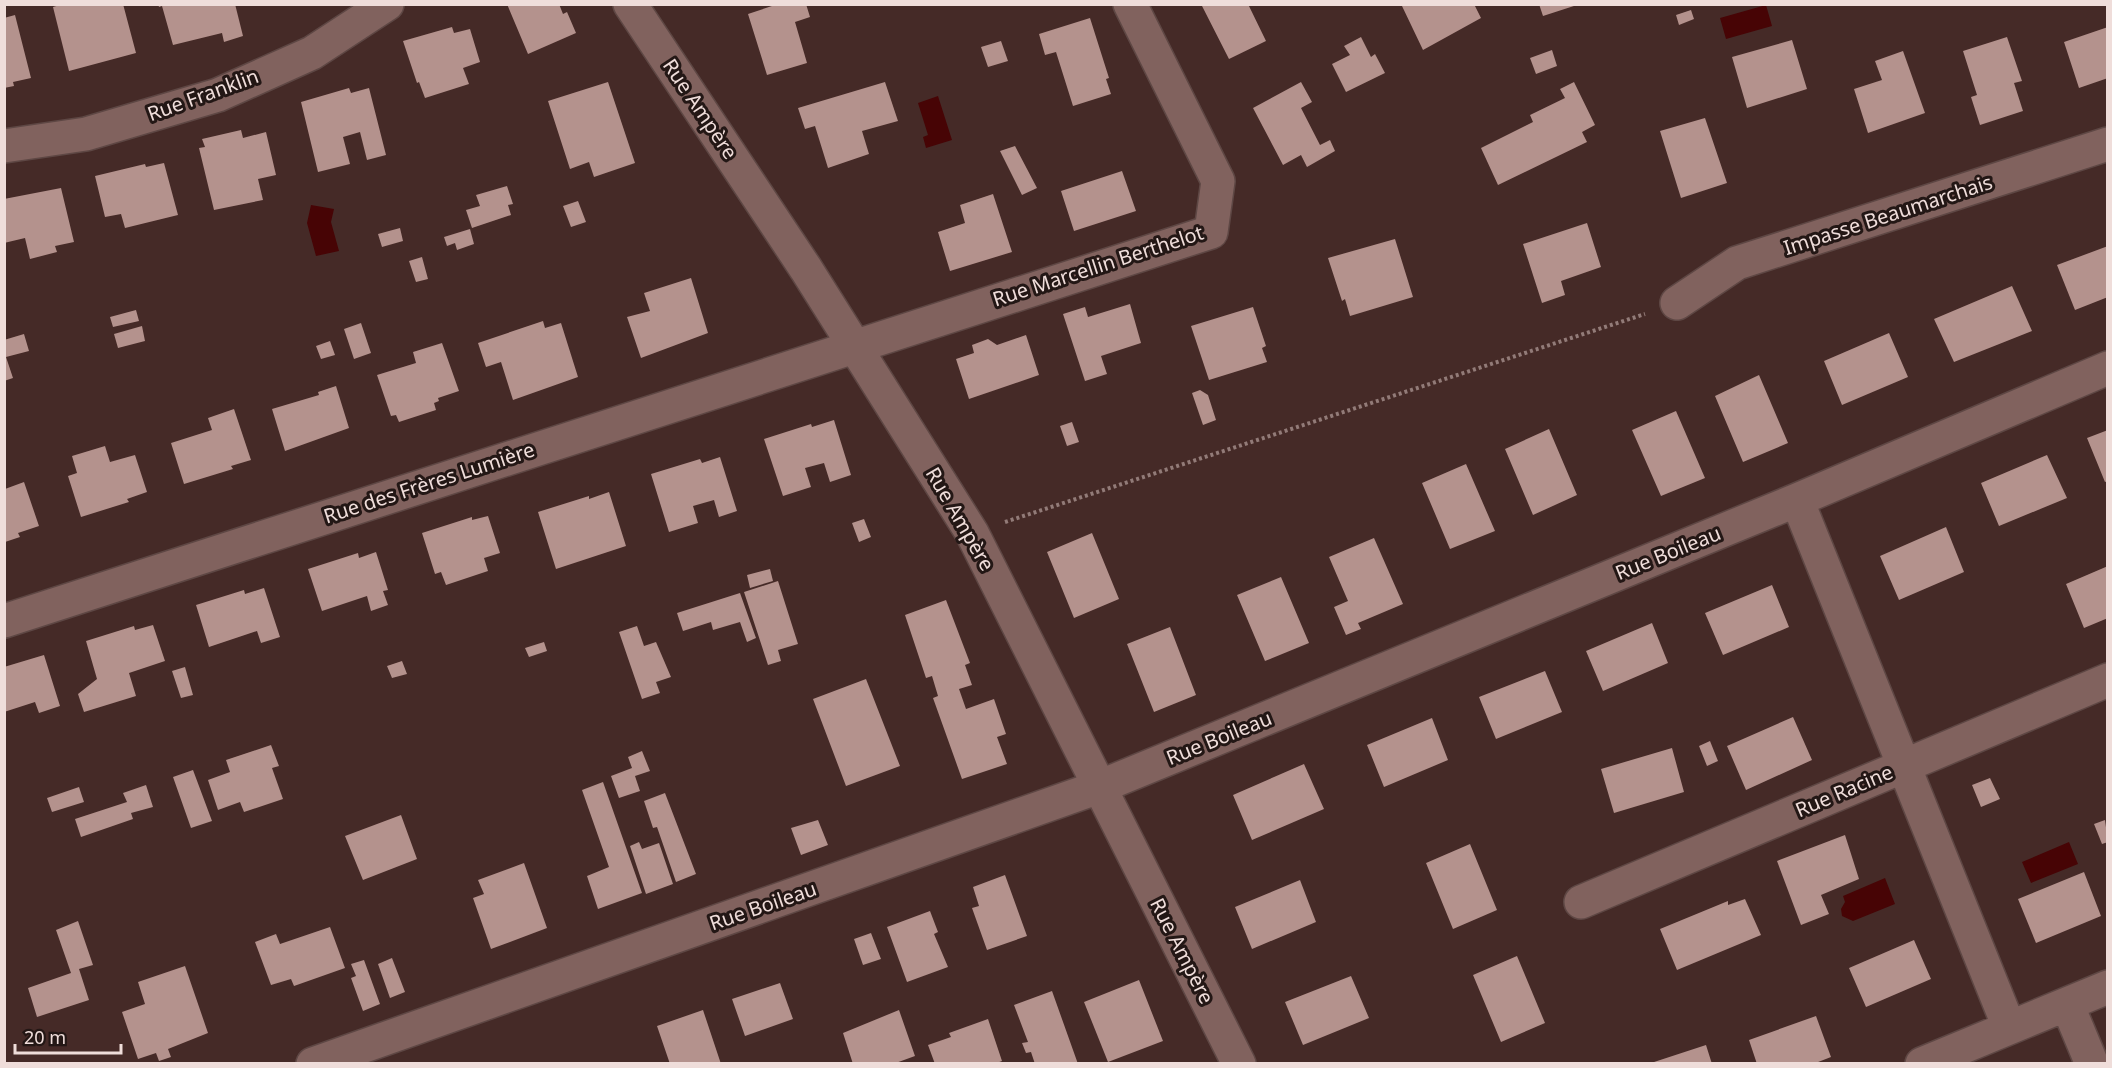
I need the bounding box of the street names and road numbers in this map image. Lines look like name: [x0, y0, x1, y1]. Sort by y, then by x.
street label: Rue Ampère: [657, 53, 744, 164]
street label: Rue Franklin: [143, 62, 262, 127]
street label: Impasse Beaumarchais: [1780, 168, 1996, 261]
street label: Rue Marcellin Berthelot: [989, 219, 1207, 312]
street label: Rue des Frères Lumière: [320, 436, 538, 529]
street label: Rue Ampère: [920, 462, 1001, 576]
street label: Rue Boileau: [1611, 519, 1725, 586]
street label: Rue Boileau: [1162, 704, 1276, 771]
street label: Rue Racine: [1791, 758, 1897, 823]
street label: Rue Boileau: [706, 875, 820, 936]
street label: Rue Ampère: [1144, 893, 1221, 1008]

